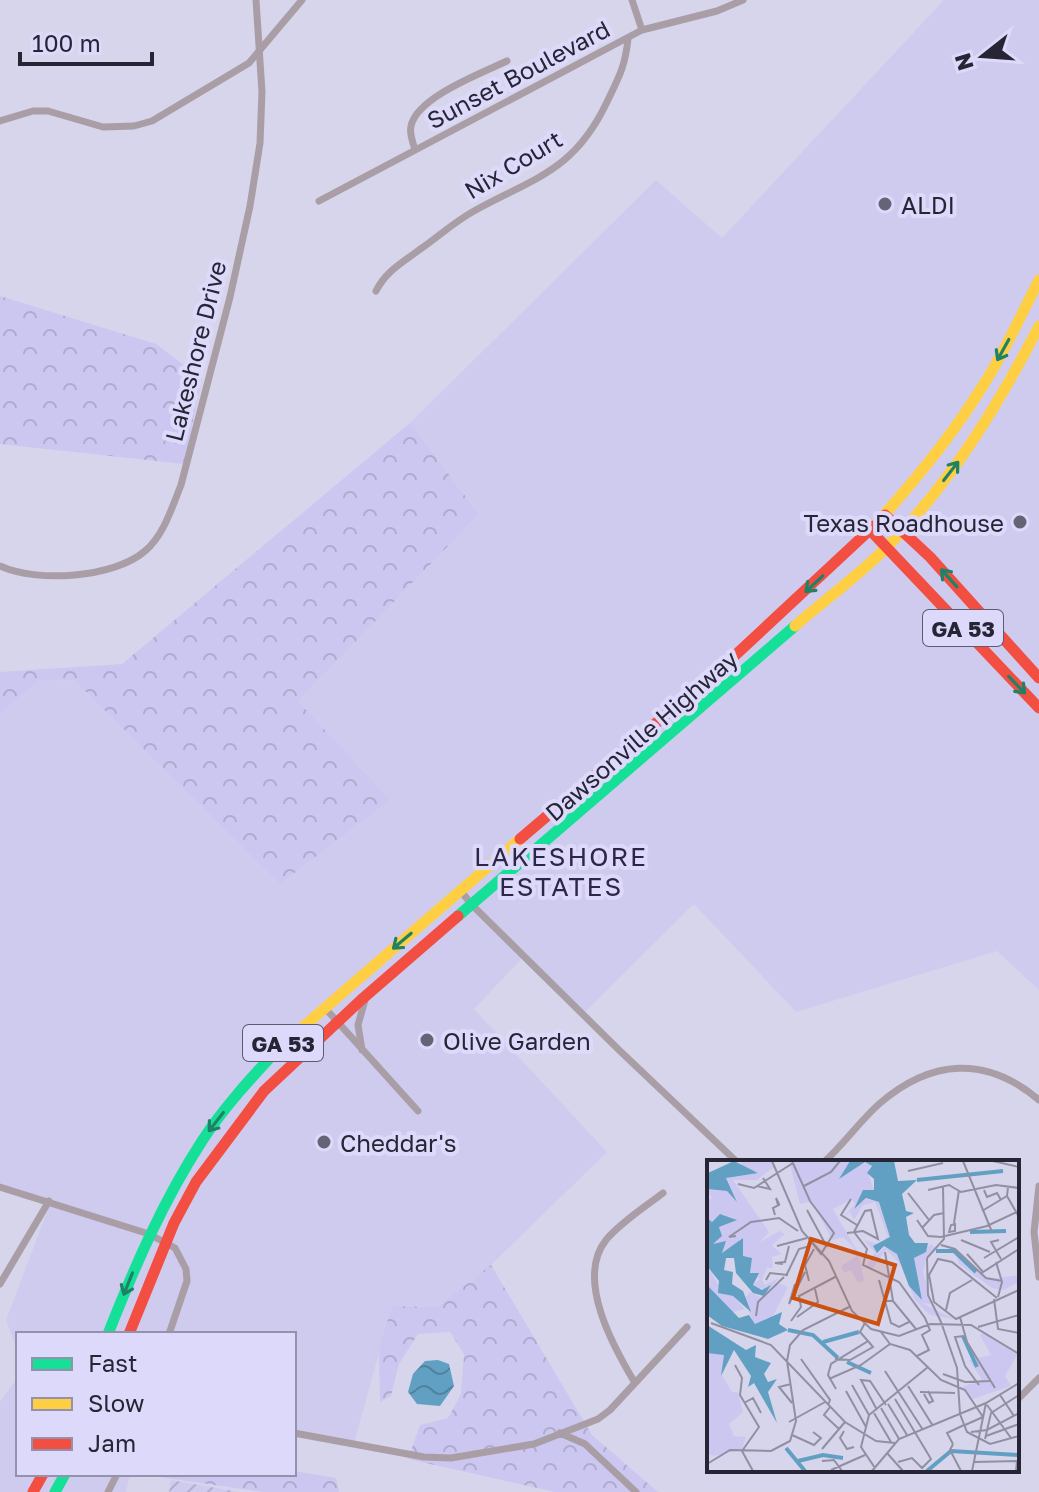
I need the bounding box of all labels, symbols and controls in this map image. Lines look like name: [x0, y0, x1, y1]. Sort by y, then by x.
street label: Sunset Boulevard: [422, 14, 614, 134]
scale bar: [20, 16, 152, 66]
north arrow: [943, 16, 1023, 96]
text: 100 m: [32, 28, 101, 57]
text: N: [948, 50, 979, 74]
street label: Nix Court: [459, 124, 567, 204]
place label: ALDI: [901, 190, 955, 219]
marker: ALDI: [876, 195, 894, 213]
street label: Lakeshore Drive: [159, 258, 231, 444]
one-way arrow: [995, 337, 1011, 361]
one-way arrow: [942, 461, 960, 482]
place label: Texas Roadhouse: [803, 508, 1004, 537]
marker: Texas Roadhouse: [1011, 513, 1029, 531]
one-way arrow: [940, 569, 958, 589]
one-way arrow: [805, 575, 825, 593]
road number: GA 53: [923, 610, 1003, 646]
street label: Dawsonville Highway: [539, 644, 743, 826]
one-way arrow: [1008, 675, 1027, 695]
district label: LAKESHORE ESTATES: [474, 841, 648, 902]
one-way arrow: [392, 932, 412, 950]
road number: GA 53: [243, 1025, 323, 1061]
place label: Olive Garden: [443, 1026, 591, 1055]
marker: Olive Garden: [418, 1031, 436, 1049]
one-way arrow: [208, 1111, 225, 1132]
place label: Cheddar's: [340, 1128, 456, 1157]
marker: Cheddar's: [315, 1133, 333, 1151]
inset map: [707, 1160, 1019, 1472]
one-way arrow: [120, 1271, 135, 1296]
legend: [16, 1332, 296, 1476]
text: Fast: [88, 1348, 138, 1377]
text: Slow: [88, 1388, 144, 1417]
text: Jam: [88, 1428, 136, 1457]

